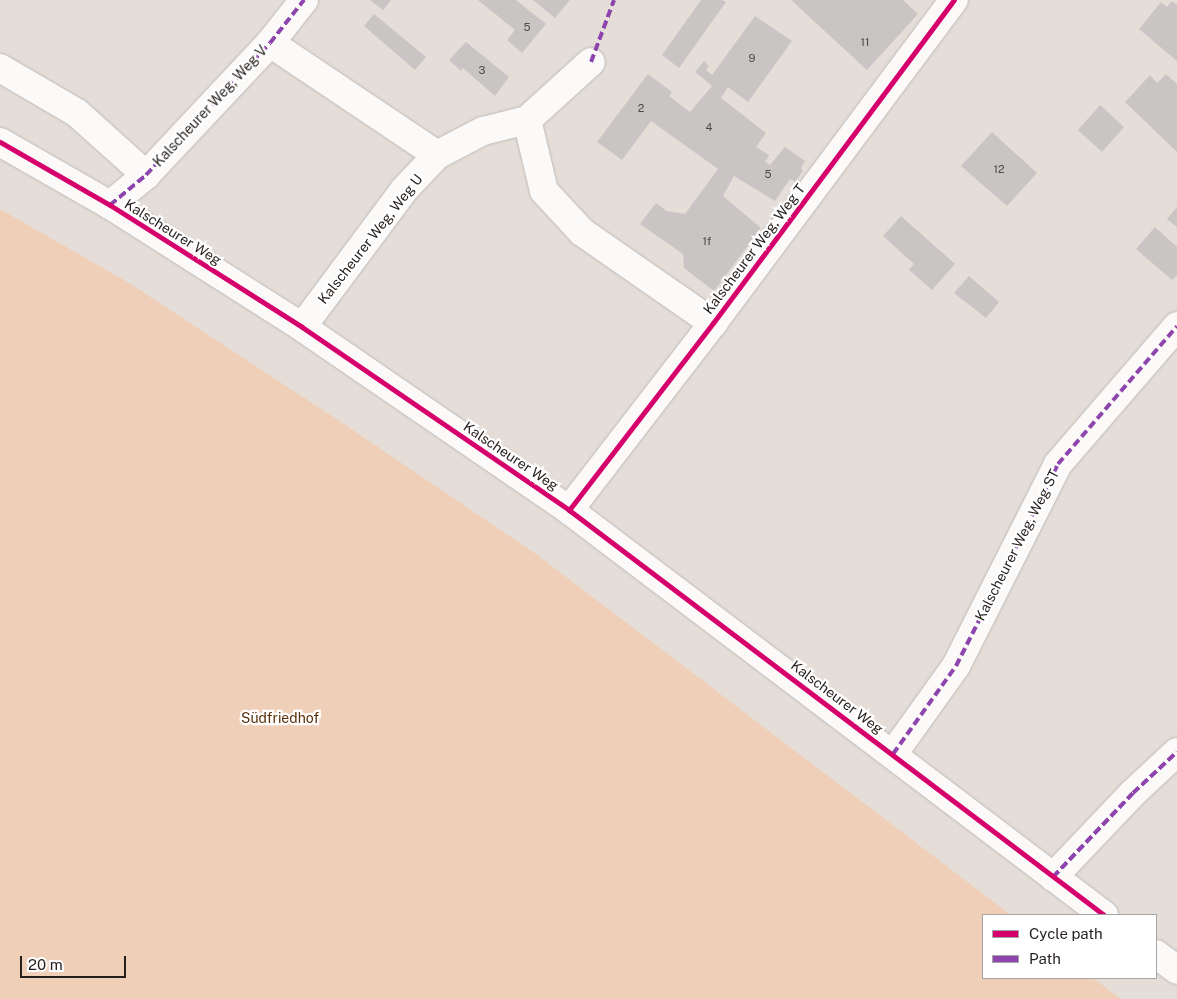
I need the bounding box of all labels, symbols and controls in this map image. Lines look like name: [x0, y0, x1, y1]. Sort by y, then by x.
house number: 5: [523, 20, 531, 34]
house number: 11: [861, 35, 869, 49]
street label: Kalscheurer Weg, Weg V: [149, 42, 271, 170]
house number: 9: [749, 51, 755, 65]
house number: 3: [479, 63, 485, 77]
house number: 2: [638, 101, 644, 115]
house number: 4: [706, 120, 712, 134]
house number: 12: [993, 162, 1005, 176]
house number: 5: [764, 167, 772, 181]
street label: Kalscheurer Weg, Weg U: [314, 170, 426, 308]
street label: Kalscheurer Weg, Weg T: [699, 180, 809, 318]
street label: Kalscheurer Weg: [121, 195, 225, 269]
house number: 1f: [703, 234, 711, 248]
street label: Kalscheurer Weg: [460, 418, 562, 494]
street label: Kalscheurer Weg, Weg ST: [971, 466, 1063, 624]
street label: Kalscheurer Weg: [787, 657, 887, 737]
park label: Südfriedhof: [241, 710, 319, 726]
legend: [982, 914, 1157, 979]
text: Cycle path: [1029, 925, 1103, 942]
scale bar: [22, 946, 129, 978]
text: Path: [1029, 950, 1061, 967]
text: 20 m: [28, 956, 63, 973]

